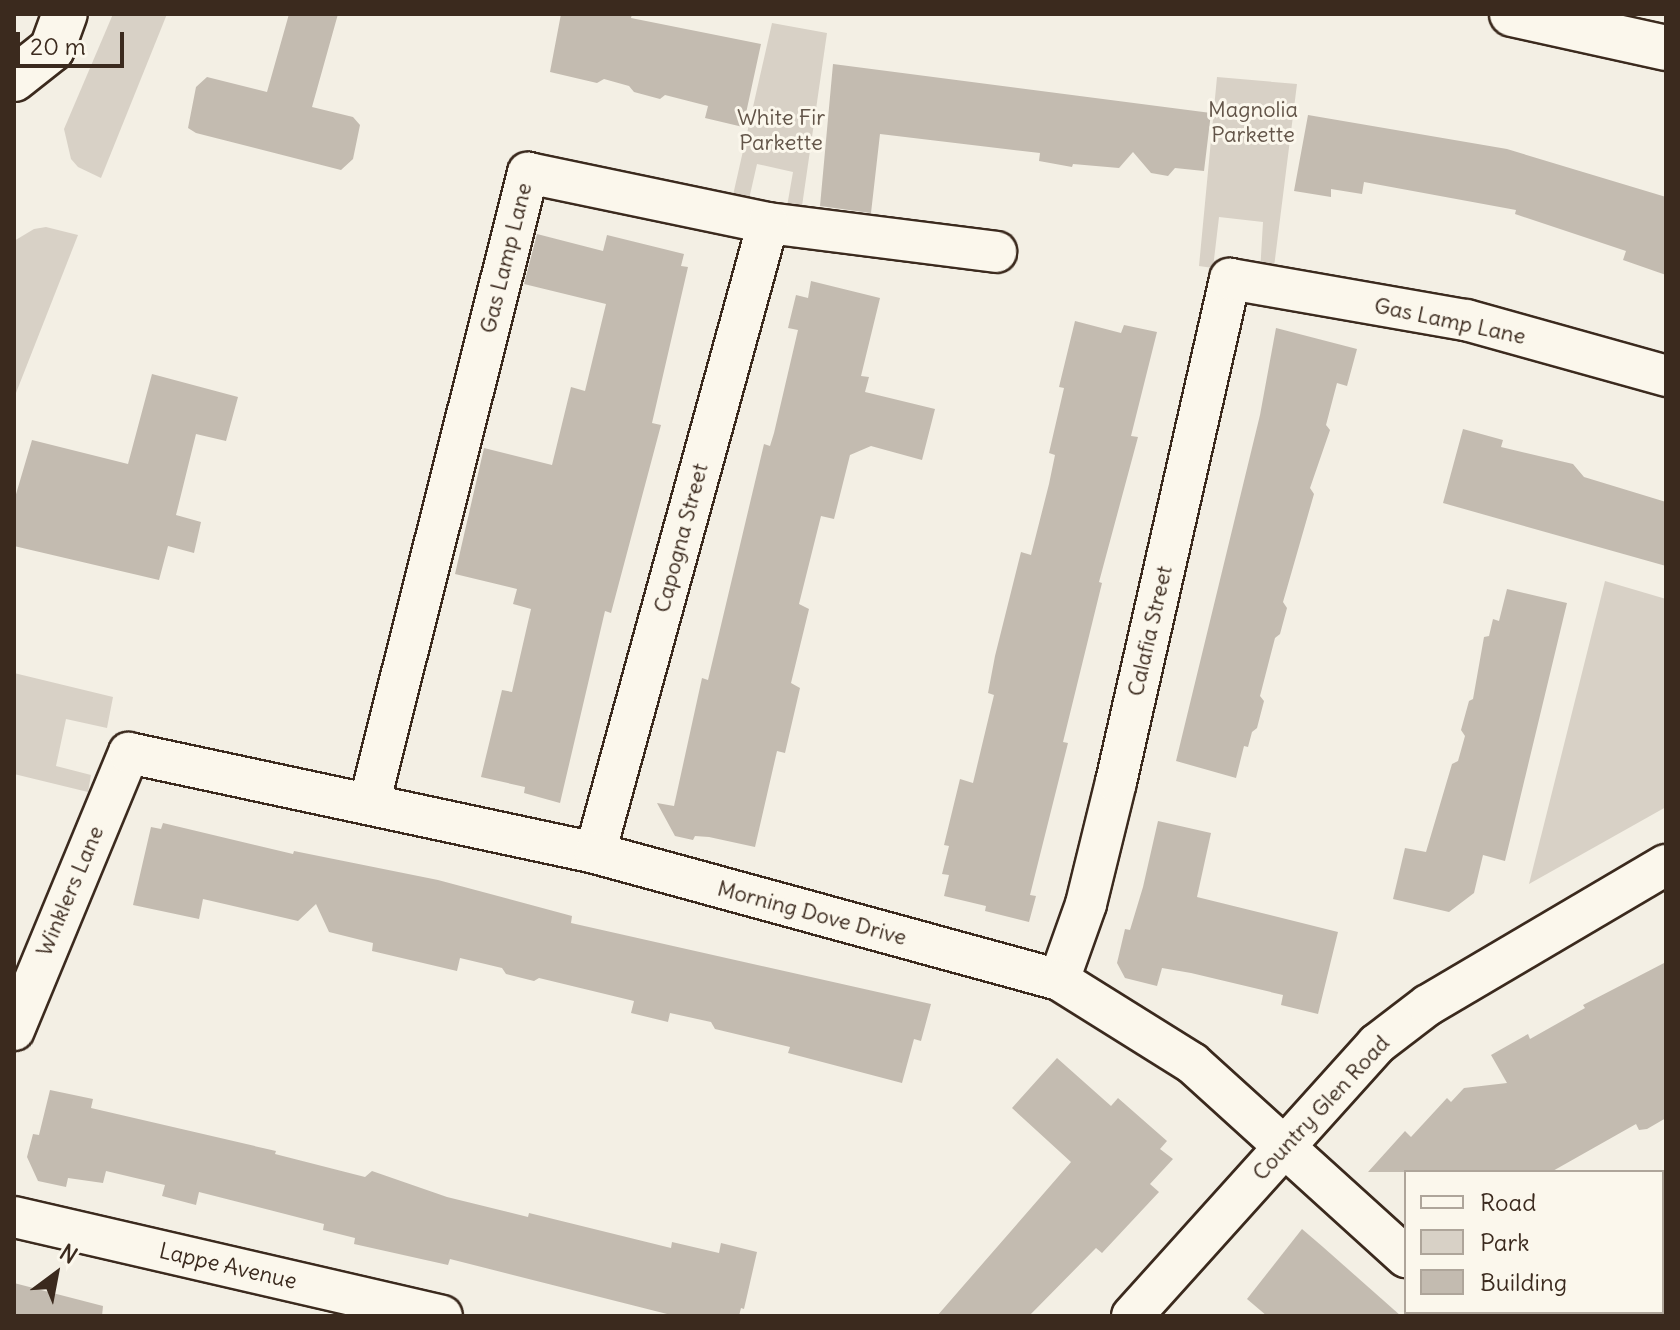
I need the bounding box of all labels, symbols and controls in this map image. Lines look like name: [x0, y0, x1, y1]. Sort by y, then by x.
scale bar: [20, 16, 128, 66]
text: 20 m: [30, 31, 86, 61]
park label: Magnolia Parkette: [1208, 96, 1298, 148]
park label: White Fir Parkette: [737, 104, 825, 156]
street label: Gas Lamp Lane: [475, 180, 537, 336]
street label: Gas Lamp Lane: [1372, 292, 1528, 350]
street label: Capogna Street: [648, 461, 714, 615]
street label: Calafia Street: [1122, 563, 1178, 699]
street label: Winklers Lane: [31, 822, 109, 960]
street label: Morning Dove Drive: [715, 875, 909, 951]
street label: Country Glen Road: [1247, 1030, 1395, 1186]
legend: [1404, 1170, 1664, 1314]
text: Road: [1480, 1187, 1536, 1217]
text: Park: [1480, 1227, 1530, 1257]
north arrow: [16, 1234, 96, 1314]
street label: Lappe Avenue: [157, 1237, 299, 1295]
text: N: [55, 1238, 83, 1270]
text: Building: [1480, 1267, 1567, 1297]

